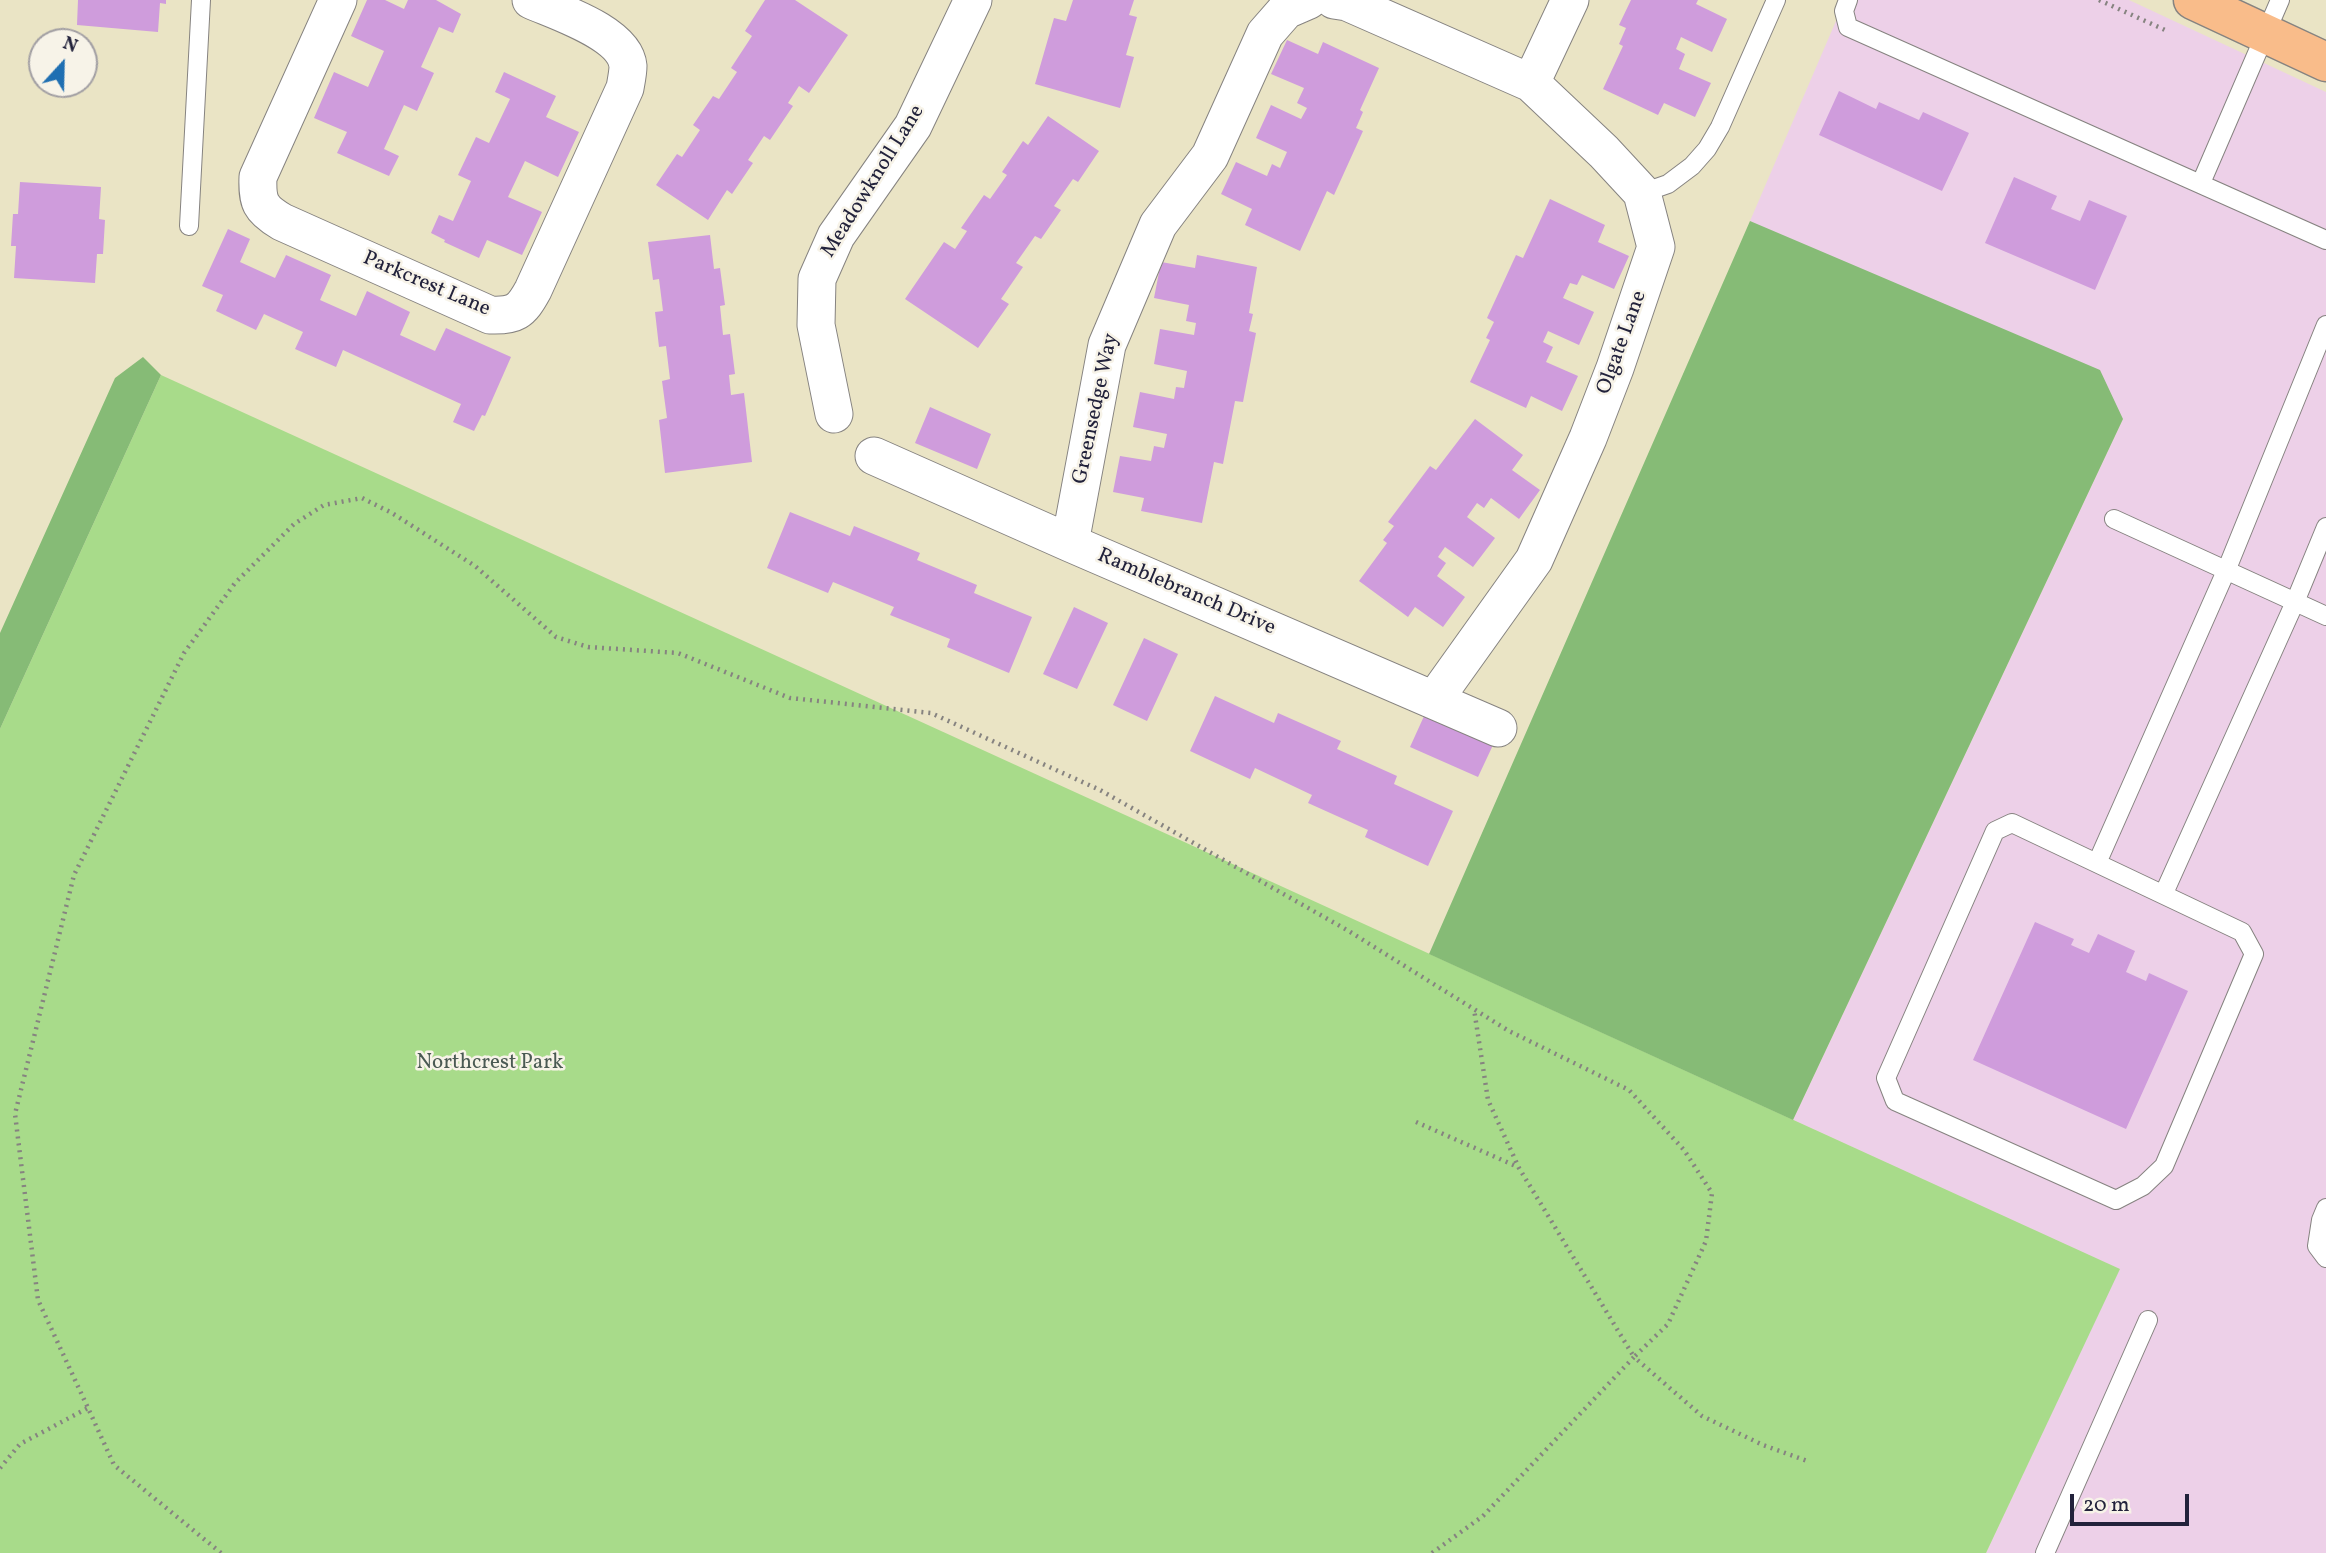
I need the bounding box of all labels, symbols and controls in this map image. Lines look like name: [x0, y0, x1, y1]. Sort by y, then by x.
north arrow: [28, 28, 98, 98]
text: N: [59, 31, 81, 60]
street label: Meadowknoll Lane: [817, 101, 931, 263]
street label: Parkcrest Lane: [358, 247, 494, 323]
street label: Olgate Lane: [1593, 288, 1653, 398]
street label: Greensedge Way: [1069, 332, 1125, 486]
street label: Ramblebranch Drive: [1093, 544, 1279, 642]
park label: Northcrest Park: [416, 1051, 564, 1077]
scale bar: [2074, 1480, 2193, 1524]
text: 20 m: [2083, 1491, 2129, 1520]

